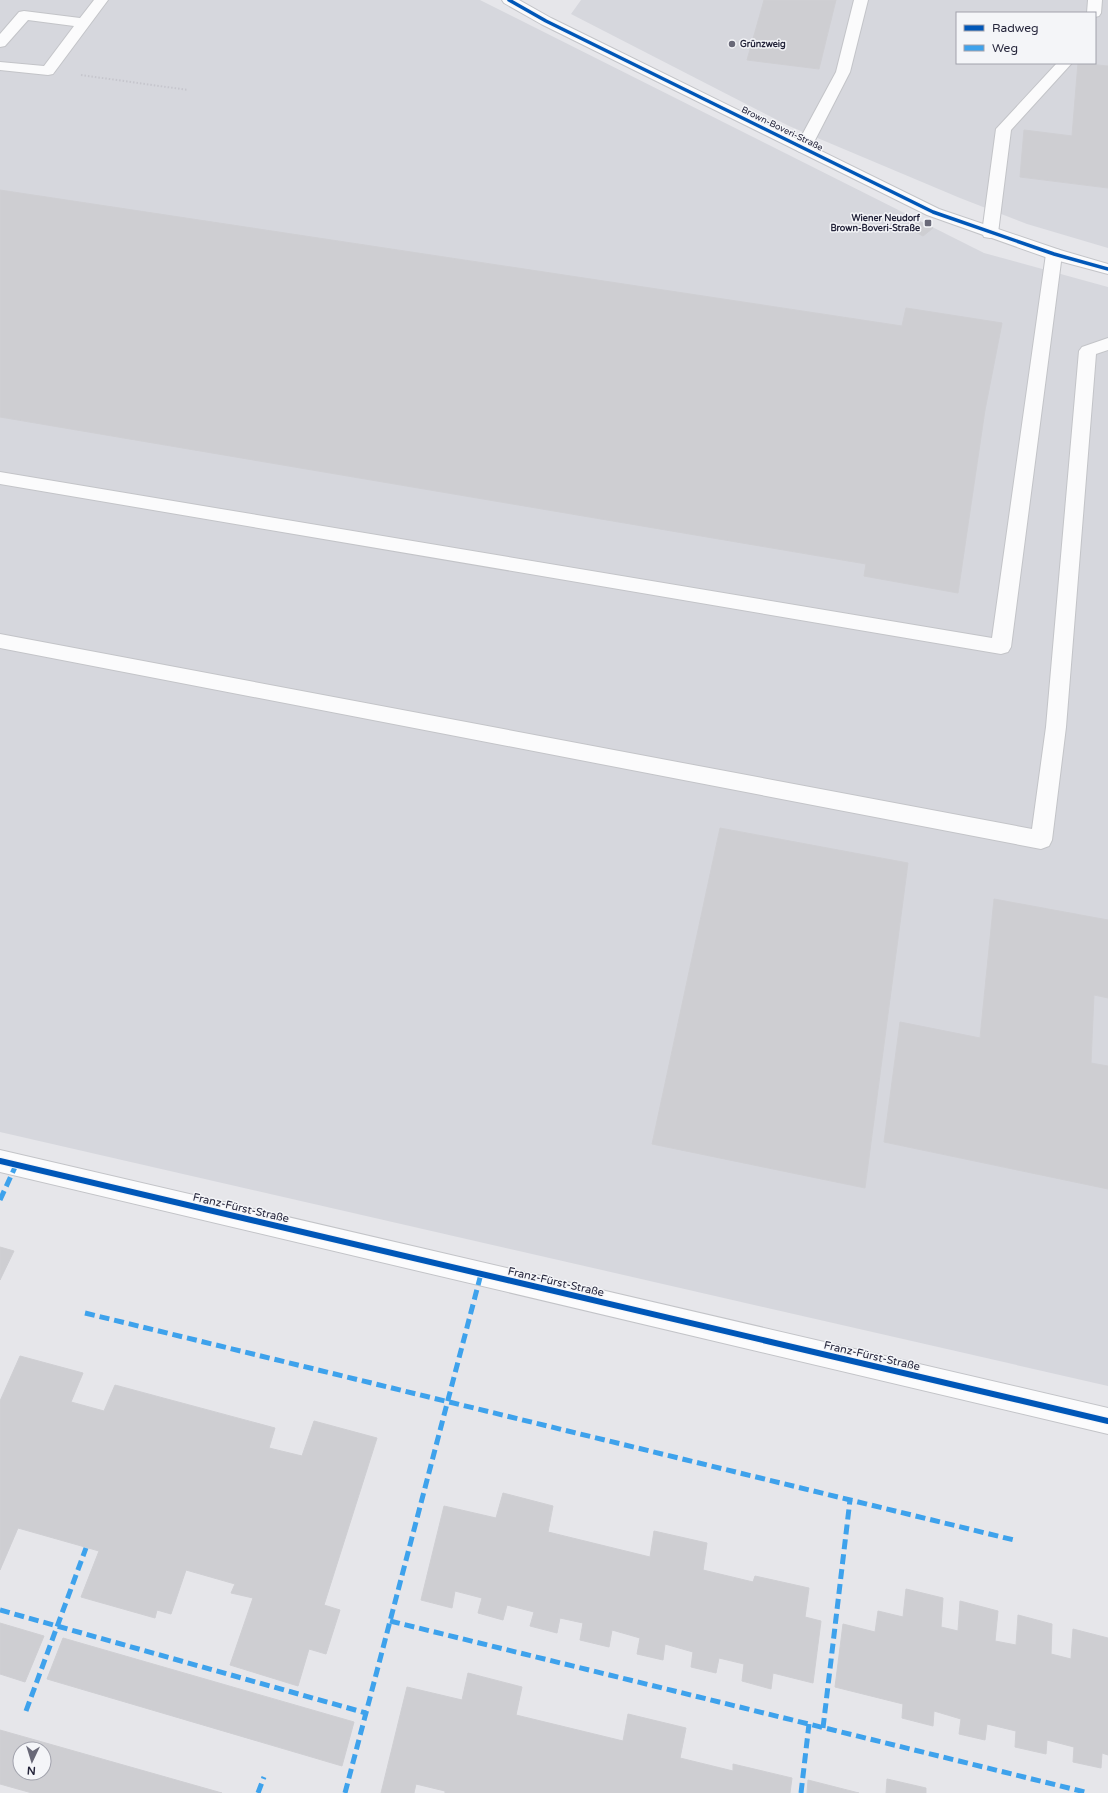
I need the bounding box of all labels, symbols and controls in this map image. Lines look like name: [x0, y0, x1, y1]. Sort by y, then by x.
legend: [956, 12, 1096, 64]
text: Radweg: [992, 21, 1039, 35]
marker: Grünzweig: [727, 39, 737, 49]
place label: Grünzweig: [740, 39, 786, 50]
text: Weg: [992, 41, 1018, 55]
street label: Brown-Boveri-Straße: [739, 104, 825, 154]
place label: Wiener Neudorf Brown-Boveri-Straße: [830, 213, 921, 234]
marker: Wiener Neudorf Brown-Boveri-Straße: [923, 218, 933, 228]
street label: Franz-Fürst-Straße: [192, 1191, 290, 1225]
street label: Franz-Fürst-Straße: [507, 1265, 605, 1299]
street label: Franz-Fürst-Straße: [823, 1339, 921, 1373]
north arrow: [12, 1741, 52, 1781]
text: N: [26, 1764, 36, 1777]

